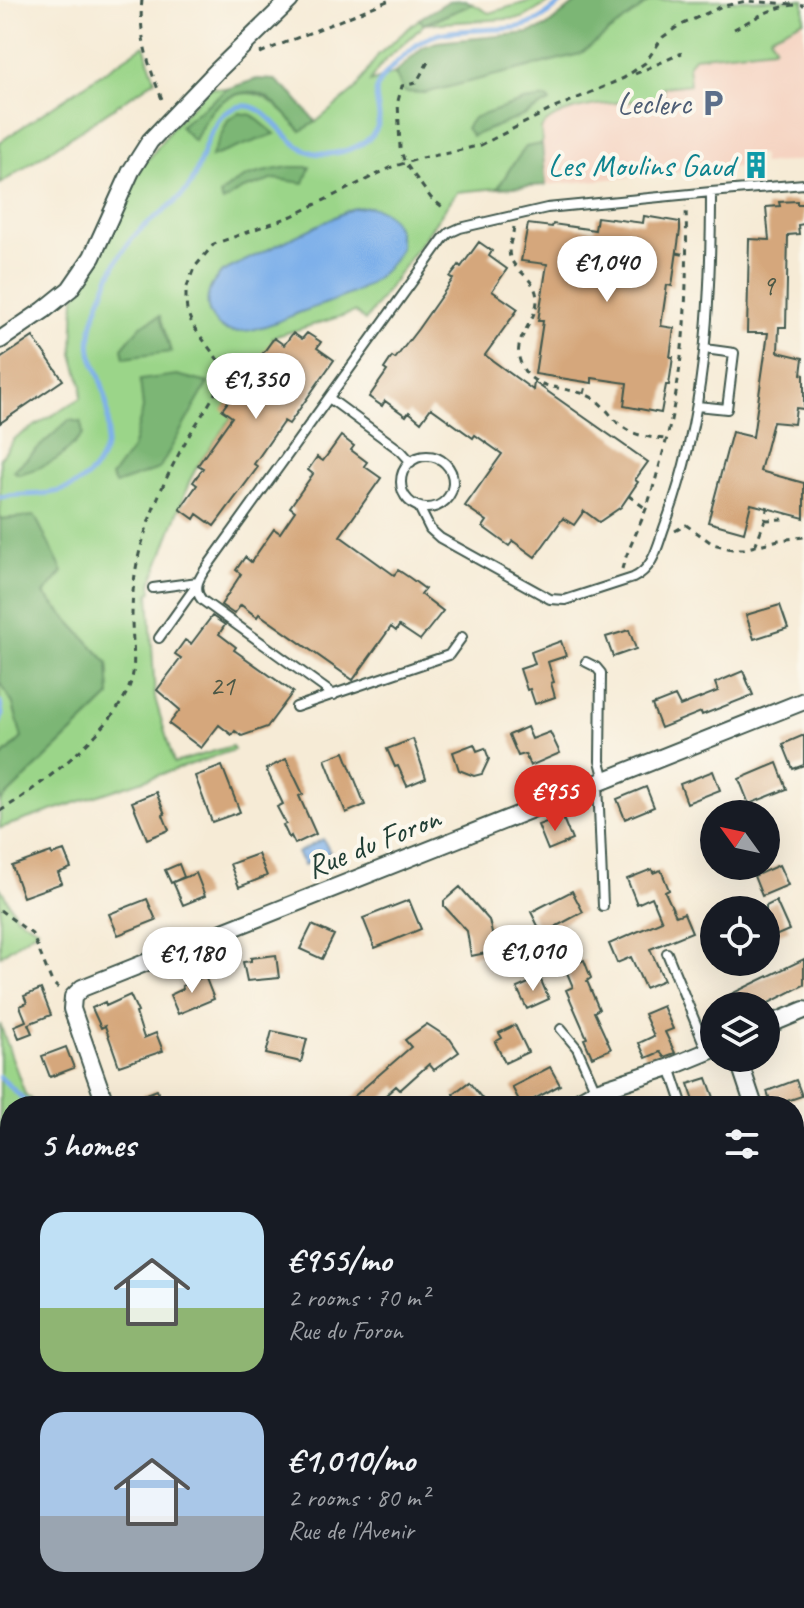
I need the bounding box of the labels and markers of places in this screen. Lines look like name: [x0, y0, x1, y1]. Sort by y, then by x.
place label: Leclerc: [617, 83, 693, 124]
parking icon: Leclerc: [698, 88, 728, 118]
place label: Les Moulins Gaud: [548, 145, 739, 186]
building icon: Les Moulins Gaud: [741, 150, 771, 180]
pin: €1,040: [542, 236, 672, 304]
pin: €1,350: [191, 353, 321, 421]
pin: €955: [508, 765, 602, 833]
pin: €1,010: [468, 925, 598, 993]
pin: €1,180: [127, 927, 257, 995]

